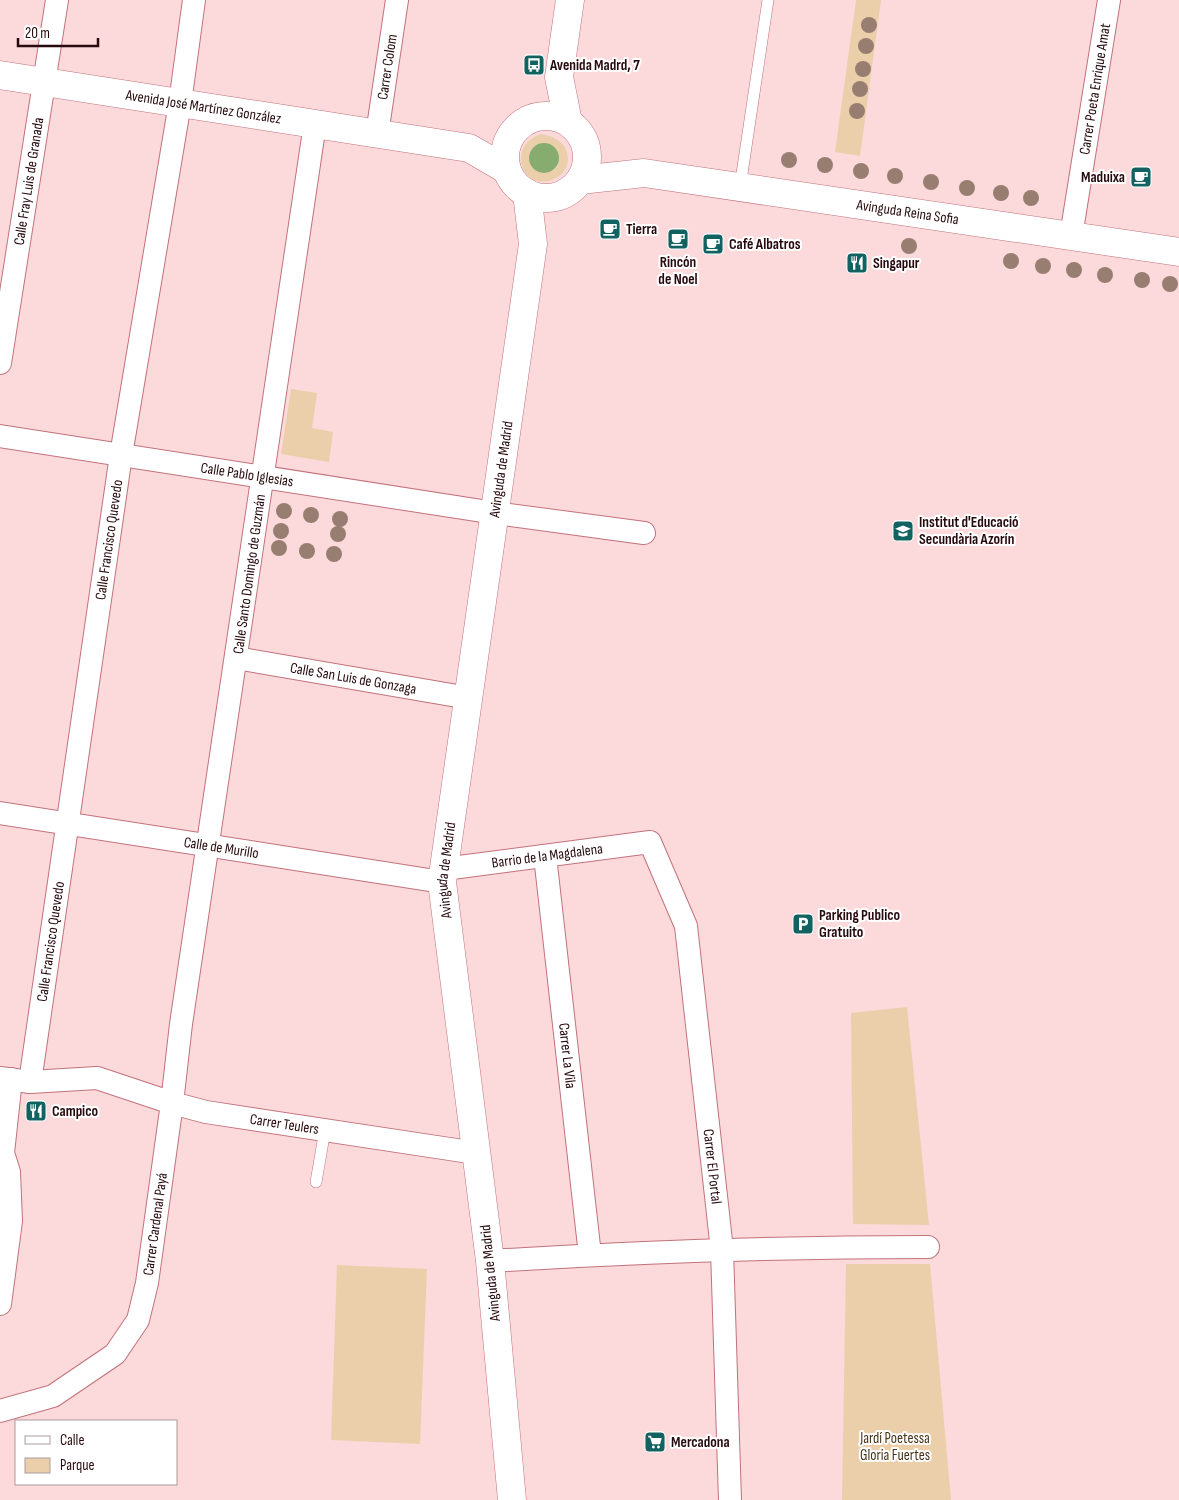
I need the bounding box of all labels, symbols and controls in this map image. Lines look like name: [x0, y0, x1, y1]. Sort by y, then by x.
scale bar: [18, 15, 98, 47]
street label: Carrer Poeta Enrique Amat: [1075, 22, 1115, 156]
text: 20 m: [25, 24, 50, 43]
street label: Carrer Colom: [373, 33, 402, 101]
bus stop icon: Avenida Madrd, 7: [522, 53, 546, 77]
place label: Avenida Madrd, 7: [549, 56, 640, 75]
street label: Avenida José Martínez González: [123, 86, 283, 129]
street label: Calle Fray Luis de Granada: [10, 116, 48, 247]
cafe icon: Maduixa: [1129, 165, 1153, 189]
place label: Maduixa: [1081, 168, 1125, 187]
street label: Avinguda Reina Sofia: [854, 195, 960, 229]
cafe icon: Tierra: [598, 217, 622, 241]
place label: Tierra: [626, 220, 657, 239]
cafe icon: Rincón de Noel: [666, 227, 690, 251]
cafe icon: Café Albatros: [701, 232, 725, 256]
place label: Café Albatros: [729, 235, 801, 254]
restaurant icon: Singapur: [845, 251, 869, 275]
place label: Rincón de Noel: [658, 253, 698, 289]
place label: Singapur: [873, 254, 920, 273]
street label: Avinguda de Madrid: [485, 420, 518, 520]
street label: Calle Pablo Iglesias: [199, 458, 295, 492]
street label: Calle Francisco Quevedo: [91, 478, 127, 601]
street label: Calle Santo Domingo de Guzmán: [229, 493, 270, 655]
place label: Institut d'Educació Secundària Azorín: [919, 513, 1019, 549]
school or university icon: Institut d'Educació Secundària Azorín: [891, 519, 915, 543]
street label: Calle San Luis de Gonzaga: [289, 658, 418, 699]
street label: Avinguda de Madrid: [433, 821, 460, 920]
street label: Calle de Murillo: [182, 833, 260, 863]
street label: Barrio de la Magdalena: [490, 839, 604, 873]
street label: Calle Francisco Quevedo: [33, 880, 69, 1003]
place label: Parking Publico Gratuito: [819, 906, 900, 942]
parking icon: Parking Publico Gratuito: [791, 912, 815, 936]
street label: Carrer La Vila: [554, 1022, 580, 1090]
restaurant icon: Campico: [24, 1099, 48, 1123]
place label: Campico: [52, 1102, 98, 1121]
street label: Carrer Teulers: [249, 1110, 320, 1139]
street label: Carrer El Portal: [699, 1128, 726, 1205]
street label: Carrer Cardenal Payá: [139, 1171, 172, 1277]
street label: Avinguda de Madrid: [476, 1224, 505, 1323]
legend: [15, 1420, 178, 1485]
park label: Jardí Poetessa Gloria Fuertes: [859, 1429, 930, 1465]
supermarket icon: Mercadona: [643, 1430, 667, 1454]
text: Calle: [60, 1431, 84, 1450]
place label: Mercadona: [671, 1433, 730, 1452]
text: Parque: [60, 1456, 95, 1475]

